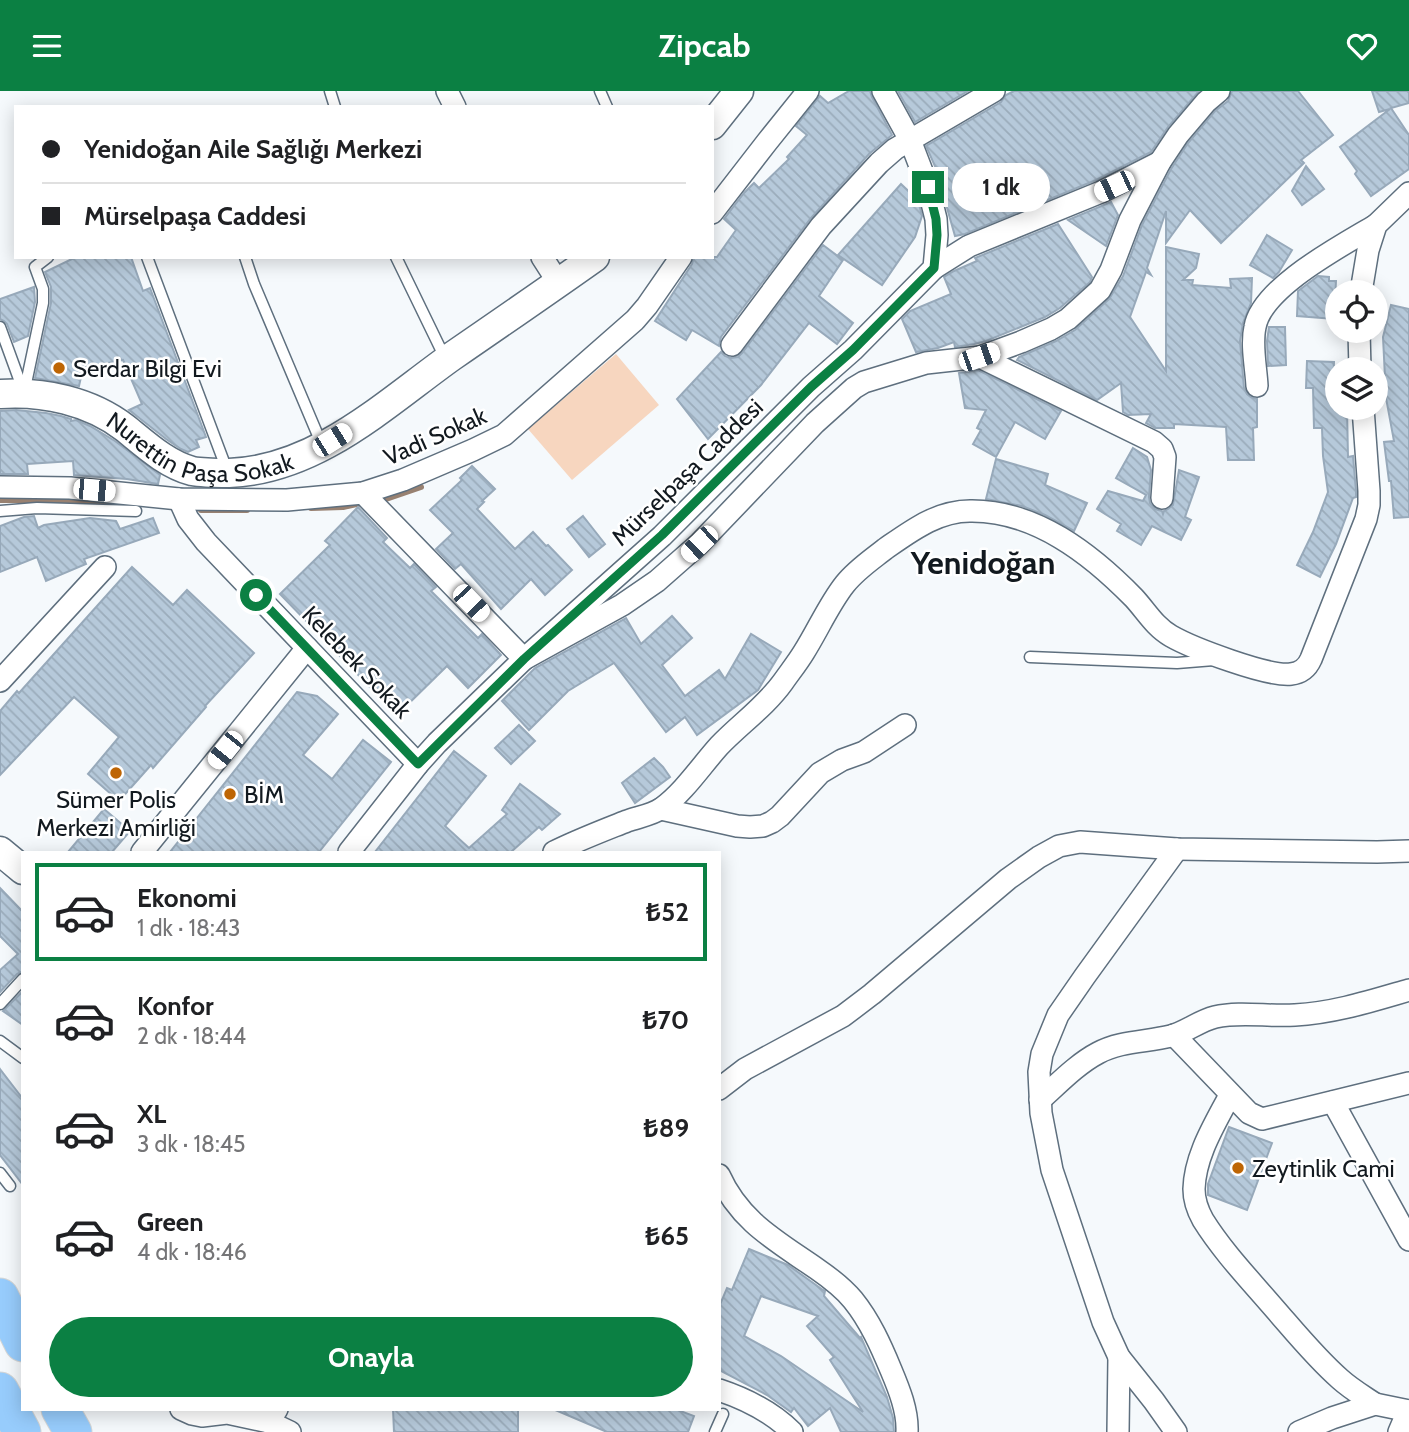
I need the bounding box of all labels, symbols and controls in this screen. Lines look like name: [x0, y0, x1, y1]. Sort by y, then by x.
text: Zipcab: [658, 26, 751, 65]
icon: menu: [28, 27, 66, 65]
icon: heart: [1343, 27, 1381, 65]
text: Yenidoğan Aile Sağlığı Merkezi: [84, 133, 422, 165]
callout: 1 dk: [953, 163, 1050, 211]
car: [1091, 168, 1138, 204]
route end: [912, 171, 944, 203]
text: 1 dk: [982, 173, 1020, 201]
text: Mürselpaşa Caddesi: [84, 200, 306, 232]
map controls: [1325, 280, 1388, 420]
button: locate: [1325, 280, 1388, 343]
car: [956, 340, 1003, 374]
place label: Serdar Bilgi Evi: [73, 354, 222, 383]
button: layers: [1325, 357, 1388, 420]
marker: Serdar Bilgi Evi: [51, 360, 67, 376]
street label: Mürselpaşa Caddesi: [605, 392, 769, 552]
street label: Vadi Sokak: [379, 400, 491, 471]
street label: Nurettin Paşa Sokak: [102, 405, 297, 488]
car: [309, 420, 356, 460]
car: [73, 478, 116, 502]
car: [677, 522, 722, 566]
district label: Yenidoğan: [910, 543, 1055, 582]
route start: [240, 579, 272, 611]
car: [449, 581, 494, 625]
street label: Kelebek Sokak: [296, 600, 418, 724]
car: [204, 727, 247, 773]
marker: Sümer Polis Merkezi Amirliği: [108, 765, 124, 781]
place label: BİM: [244, 780, 284, 809]
place label: Sümer Polis Merkezi Amirliği: [36, 785, 196, 842]
marker: BİM: [222, 786, 238, 802]
icon: car: [53, 881, 116, 944]
text: Ekonomi: [137, 882, 237, 914]
text: ₺52: [646, 896, 689, 928]
text: 1 dk · 18:43: [137, 914, 241, 942]
icon: car: [53, 989, 116, 1052]
text: Konfor: [137, 990, 214, 1022]
text: ₺70: [642, 1004, 689, 1036]
text: 2 dk · 18:44: [137, 1022, 246, 1050]
icon: car: [53, 1097, 116, 1160]
text: XL: [137, 1098, 166, 1130]
text: ₺89: [643, 1112, 689, 1144]
text: 3 dk · 18:45: [137, 1130, 245, 1158]
place label: Zeytinlik Cami: [1252, 1154, 1395, 1183]
marker: Zeytinlik Cami: [1230, 1160, 1246, 1176]
icon: car: [53, 1205, 116, 1268]
text: Green: [137, 1206, 204, 1238]
text: ₺65: [645, 1220, 689, 1252]
text: 4 dk · 18:46: [137, 1238, 247, 1266]
button: Onayla: [49, 1317, 693, 1397]

